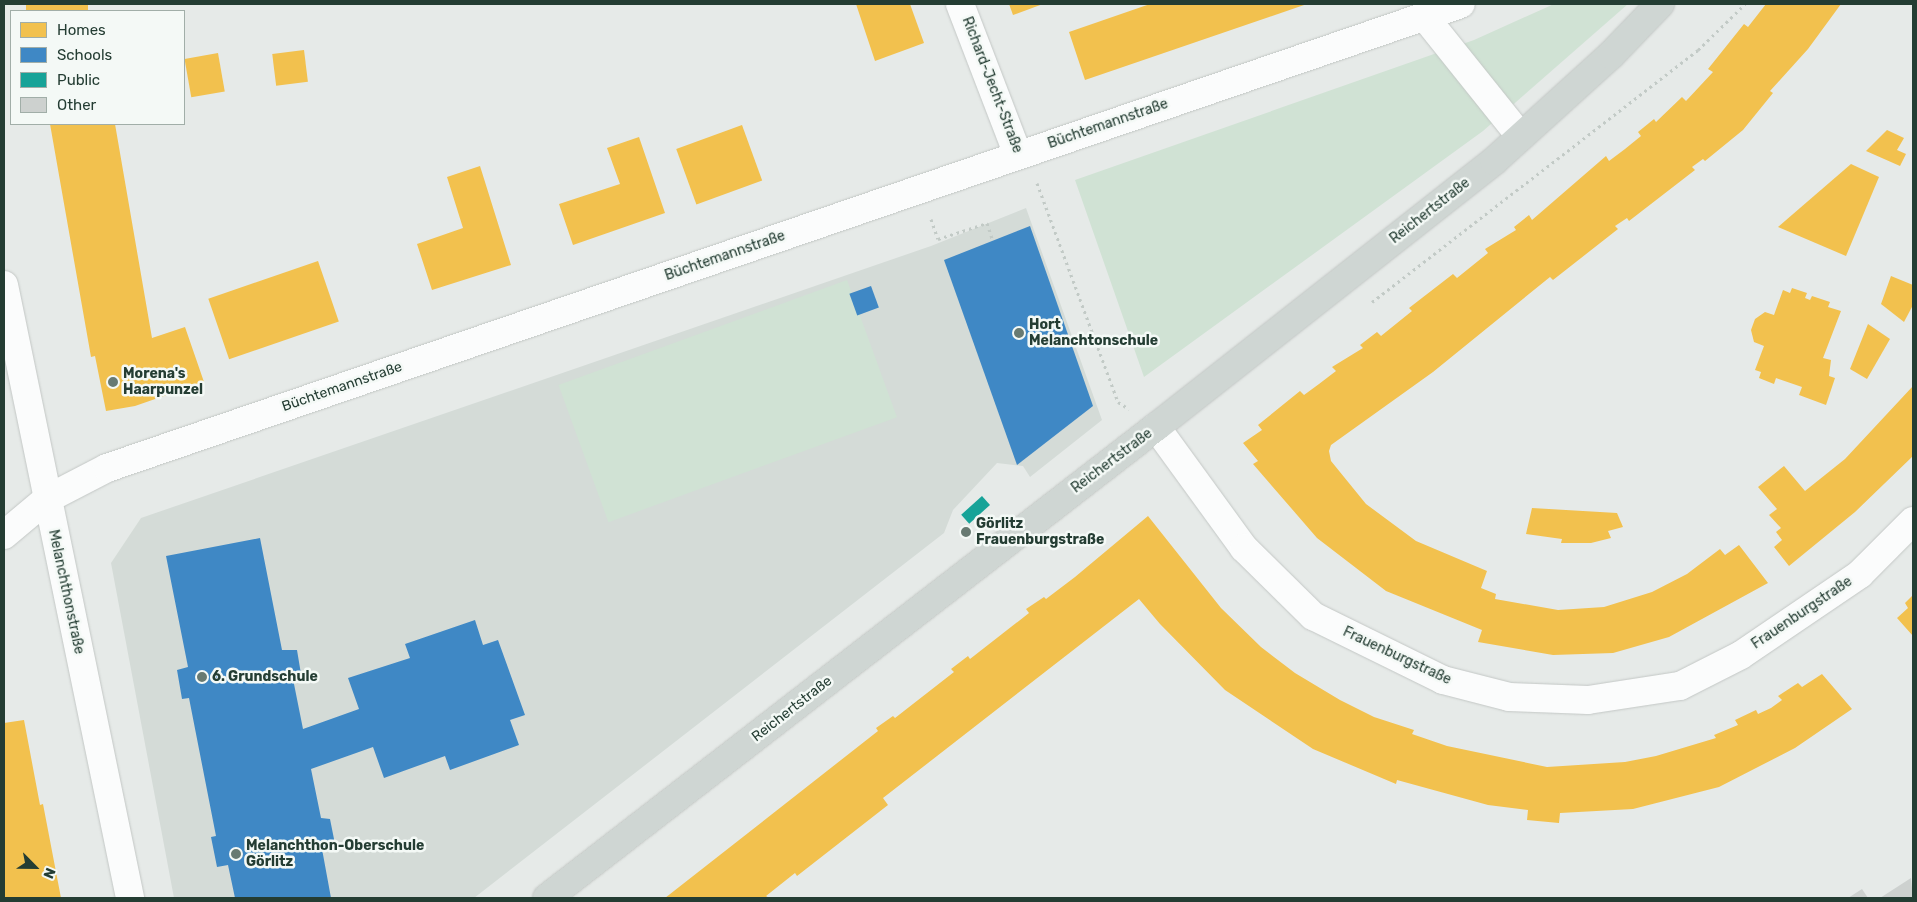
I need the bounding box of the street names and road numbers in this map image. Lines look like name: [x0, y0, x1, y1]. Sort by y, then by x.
street label: Richard-Jecht-Straße: [958, 15, 1026, 155]
street label: Büchtemannstraße: [1046, 96, 1170, 152]
street label: Reichertstraße: [1387, 175, 1473, 247]
street label: Büchtemannstraße: [663, 228, 787, 284]
street label: Büchtemannstraße: [280, 359, 404, 415]
street label: Reichertstraße: [1068, 425, 1156, 497]
street label: Melanchthonstraße: [45, 528, 87, 656]
street label: Frauenburgstraße: [1749, 573, 1855, 653]
street label: Frauenburgstraße: [1340, 624, 1454, 688]
street label: Reichertstraße: [749, 673, 835, 745]

